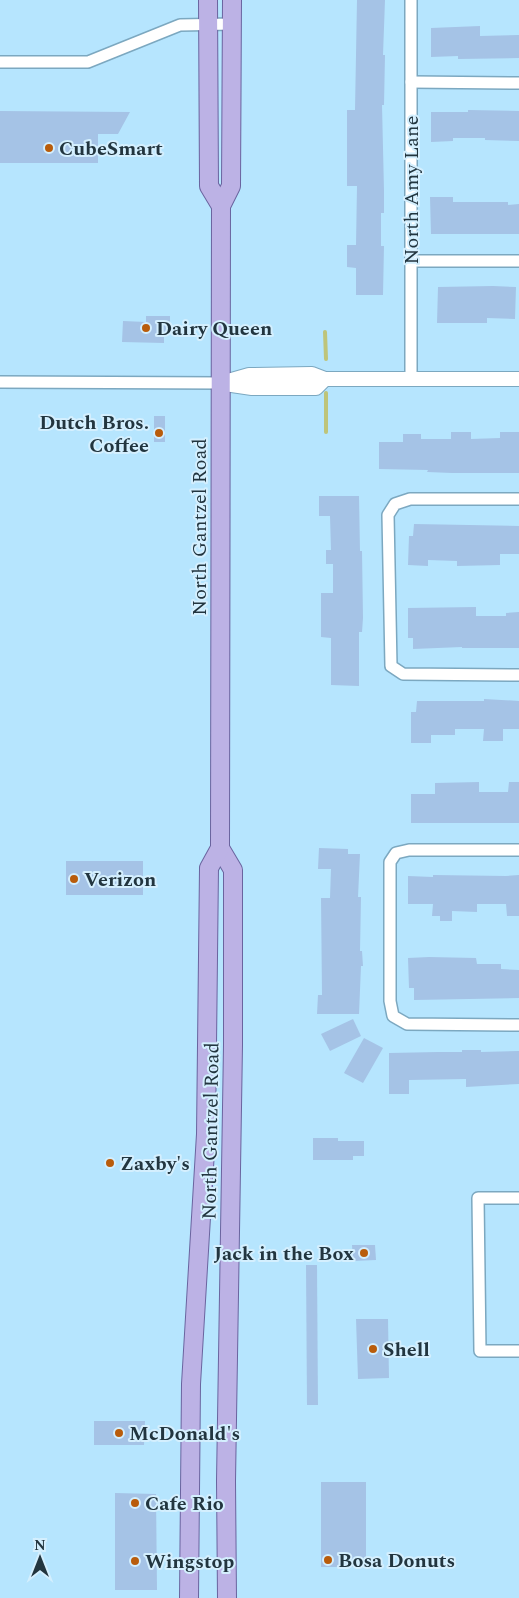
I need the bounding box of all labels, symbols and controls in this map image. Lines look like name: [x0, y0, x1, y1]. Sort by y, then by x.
street label: North Amy Lane: [397, 116, 427, 264]
place label: CubeSmart: [59, 134, 163, 164]
marker: CubeSmart: [43, 142, 55, 154]
place label: Dairy Queen: [156, 314, 272, 344]
marker: Dairy Queen: [140, 322, 152, 334]
place label: Dutch Bros. Coffee: [39, 408, 149, 461]
marker: Dutch Bros. Coffee: [153, 427, 165, 439]
street label: North Gantzel Road: [185, 438, 215, 616]
place label: Verizon: [84, 865, 156, 895]
marker: Verizon: [68, 873, 80, 885]
street label: North Gantzel Road: [194, 1042, 228, 1220]
place label: Zaxby's: [120, 1149, 190, 1179]
marker: Zaxby's: [104, 1157, 116, 1169]
place label: Jack in the Box: [214, 1239, 354, 1269]
marker: Jack in the Box: [358, 1247, 370, 1259]
place label: Shell: [383, 1335, 430, 1365]
marker: Shell: [367, 1343, 379, 1355]
place label: McDonald's: [129, 1419, 240, 1449]
marker: McDonald's: [113, 1427, 125, 1439]
place label: Cafe Rio: [145, 1489, 224, 1519]
marker: Cafe Rio: [129, 1497, 141, 1509]
north arrow: [15, 1533, 65, 1583]
text: N: [34, 1535, 46, 1556]
place label: Bosa Donuts: [338, 1546, 455, 1576]
place label: Wingstop: [145, 1547, 235, 1577]
marker: Bosa Donuts: [322, 1554, 334, 1566]
marker: Wingstop: [129, 1555, 141, 1567]

